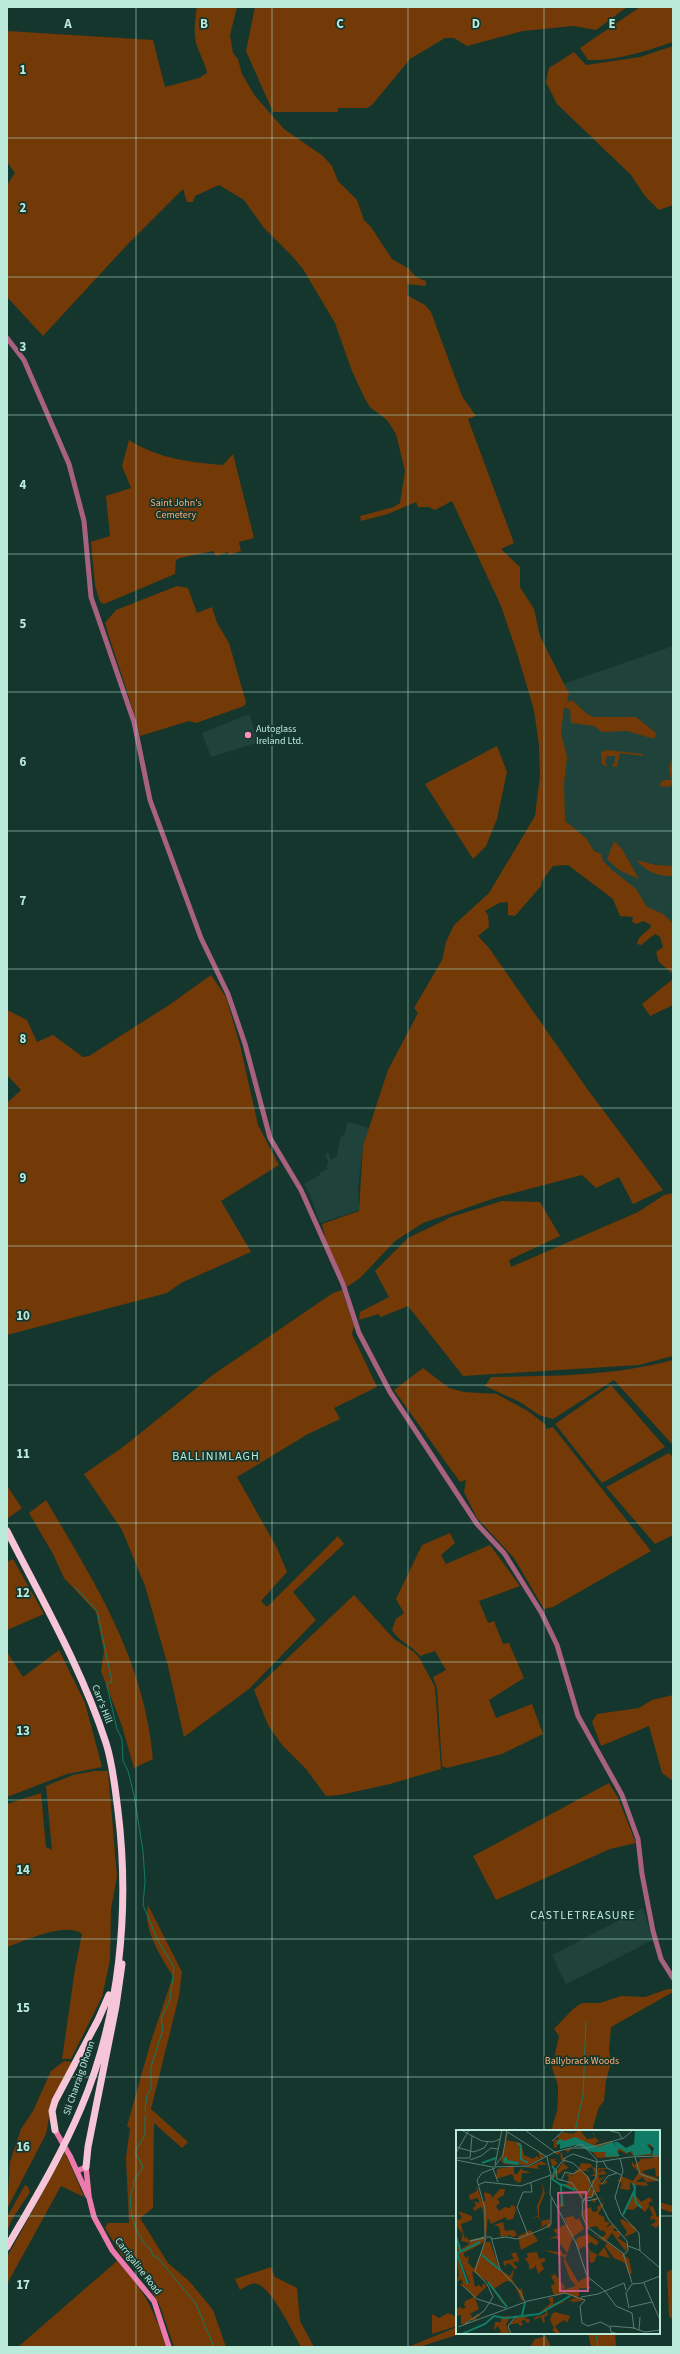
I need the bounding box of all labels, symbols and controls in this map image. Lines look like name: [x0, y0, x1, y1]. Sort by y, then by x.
text: A: [63, 15, 72, 33]
text: B: [200, 15, 208, 33]
text: C: [336, 15, 344, 33]
text: D: [472, 15, 480, 33]
text: E: [608, 15, 616, 33]
text: 1: [20, 61, 27, 79]
text: 2: [20, 199, 27, 217]
text: 3: [20, 338, 27, 356]
text: 4: [20, 476, 27, 494]
park label: Saint John's Cemetery: [150, 496, 202, 522]
text: 5: [20, 615, 27, 633]
place label: Autoglass Ireland Ltd.: [256, 722, 304, 748]
marker: Autoglass Ireland Ltd.: [243, 730, 253, 740]
text: 6: [20, 753, 27, 771]
text: 7: [20, 892, 27, 910]
text: 8: [20, 1030, 27, 1048]
text: 9: [20, 1169, 27, 1187]
text: 10: [16, 1307, 30, 1325]
text: 11: [16, 1445, 30, 1463]
district label: BALLINIMLAGH: [172, 1448, 260, 1465]
text: 12: [16, 1584, 30, 1602]
street label: Carr's Hill: [88, 1683, 116, 1726]
text: 13: [16, 1722, 30, 1740]
text: 14: [16, 1861, 30, 1879]
district label: CASTLETREASURE: [530, 1907, 636, 1924]
text: 15: [16, 1999, 30, 2017]
street label: Sli Charraig Dhonn: [60, 2039, 98, 2117]
park label: Ballybrack Woods: [545, 2054, 619, 2068]
inset map: [456, 2130, 660, 2334]
text: 16: [16, 2138, 30, 2156]
street label: Carrigaline Road: [111, 2235, 165, 2297]
text: 17: [16, 2276, 30, 2294]

